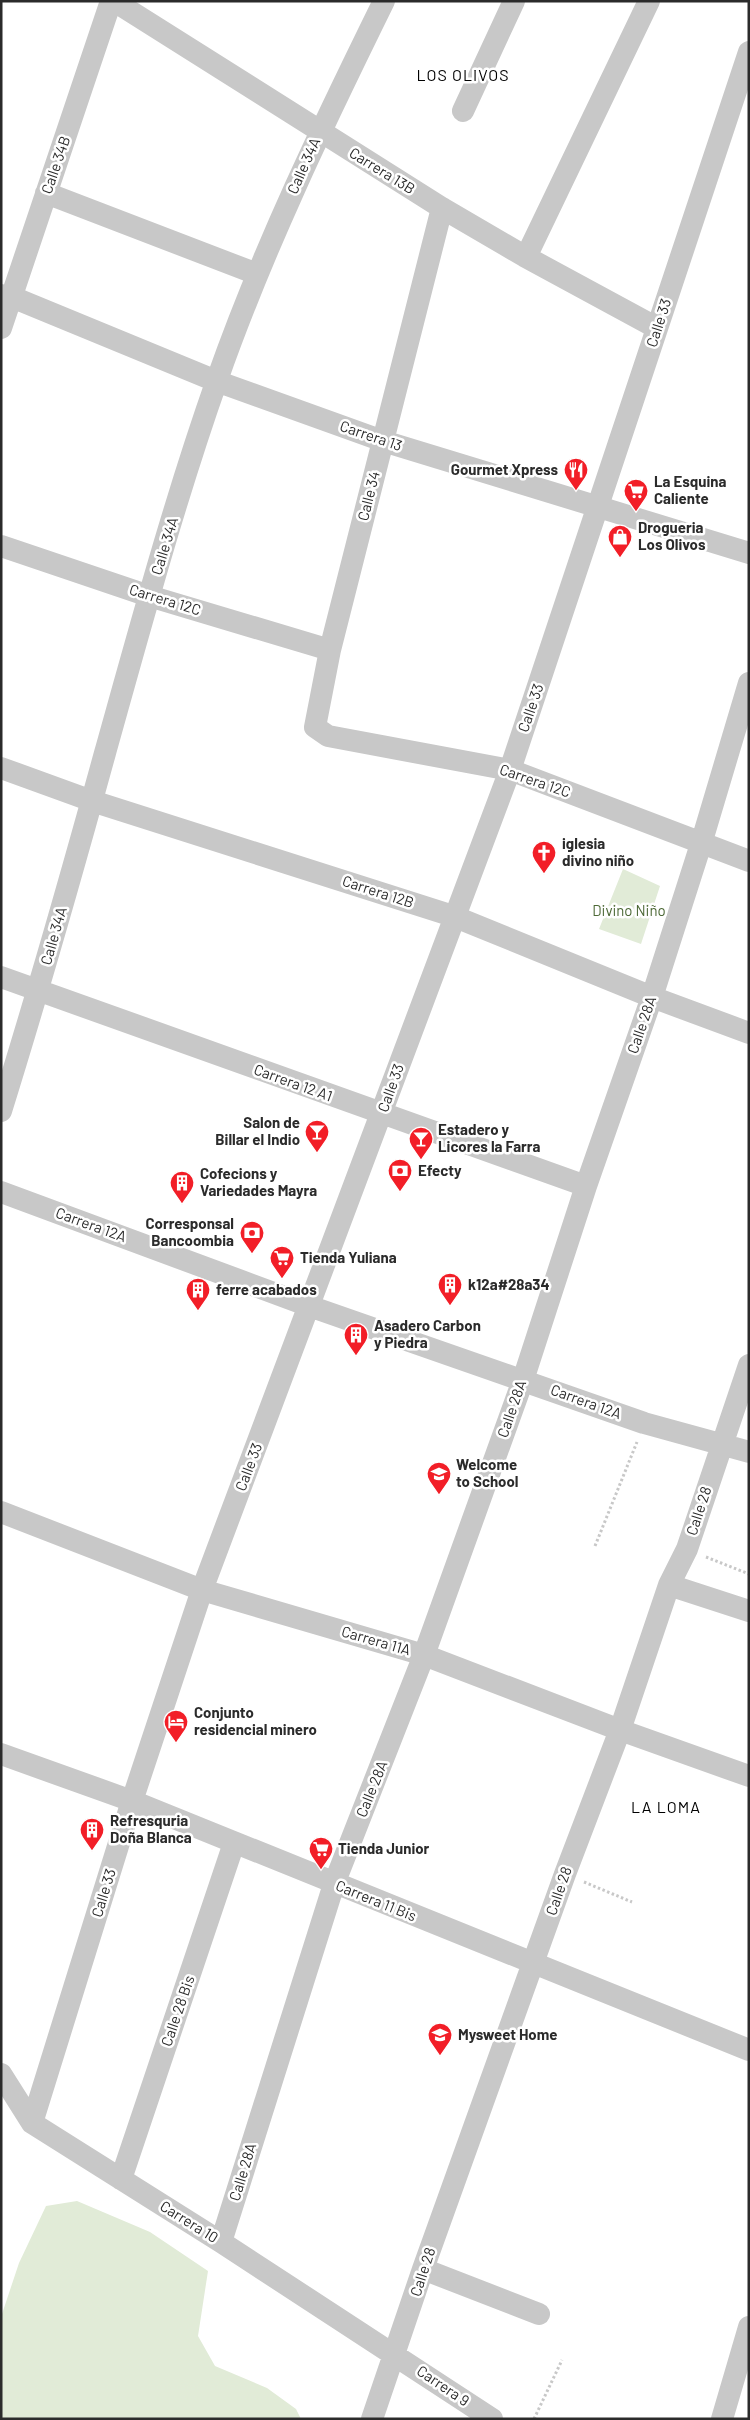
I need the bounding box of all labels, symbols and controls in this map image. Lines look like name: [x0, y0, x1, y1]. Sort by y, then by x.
district label: LOS OLIVOS: [416, 65, 510, 84]
street label: Calle 34B: [37, 133, 73, 196]
street label: Calle 34A: [283, 135, 323, 197]
street label: Carrera 13B: [346, 143, 419, 197]
street label: Calle 33: [642, 296, 674, 349]
street label: Carrera 13: [338, 416, 405, 454]
restaurant icon: Gourmet Xpress: [563, 457, 589, 491]
place label: Gourmet Xpress: [451, 460, 558, 478]
street label: Calle 34: [353, 469, 383, 522]
place label: La Esquina Caliente: [654, 472, 727, 507]
supermarket icon: La Esquina Caliente: [623, 478, 649, 512]
street label: Calle 34A: [147, 515, 181, 577]
place label: Drogueria Los Olivos: [638, 518, 706, 553]
shop icon: Drogueria Los Olivos: [607, 524, 633, 558]
street label: Carrera 12C: [127, 580, 203, 618]
street label: Calle 33: [513, 681, 547, 734]
street label: Carrera 12C: [497, 759, 573, 801]
place label: iglesia divino niño: [562, 834, 634, 869]
church icon: iglesia divino niño: [531, 840, 557, 874]
street label: Carrera 12B: [340, 871, 416, 911]
park label: Divino Niño: [592, 901, 666, 919]
street label: Calle 34A: [36, 905, 70, 967]
street label: Calle 28A: [623, 994, 659, 1056]
street label: Carrera 12 A1: [252, 1060, 335, 1105]
street label: Calle 33: [373, 1061, 407, 1114]
place label: Salon de Billar el Indio: [215, 1113, 300, 1148]
bar icon: Salon de Billar el Indio: [304, 1119, 330, 1153]
place label: Estadero y Licores la Farra: [438, 1120, 540, 1155]
bar icon: Estadero y Licores la Farra: [408, 1126, 434, 1160]
bank icon: Efecty: [387, 1158, 413, 1192]
place label: Efecty: [418, 1161, 462, 1179]
place label: Cofecions y Variedades Mayra: [200, 1164, 317, 1199]
building icon: Cofecions y Variedades Mayra: [169, 1170, 195, 1204]
street label: Carrera 12A: [53, 1203, 129, 1245]
place label: Corresponsal Bancoombia: [145, 1214, 234, 1249]
bank icon: Corresponsal Bancoombia: [239, 1220, 265, 1254]
supermarket icon: Tienda Yuliana: [269, 1245, 295, 1279]
place label: Tienda Yuliana: [300, 1248, 397, 1266]
building icon: k12a#28a34: [437, 1272, 463, 1306]
place label: k12a#28a34: [468, 1275, 550, 1293]
building icon: ferre acabados: [185, 1277, 211, 1311]
place label: ferre acabados: [216, 1280, 317, 1298]
place label: Asadero Carbon y Piedra: [374, 1316, 481, 1351]
building icon: Asadero Carbon y Piedra: [343, 1322, 369, 1356]
street label: Calle 28A: [493, 1378, 529, 1440]
street label: Carrera 12A: [548, 1380, 624, 1422]
street label: Calle 33: [231, 1440, 265, 1493]
place label: Welcome to School: [456, 1455, 518, 1490]
school or university icon: Welcome to School: [426, 1461, 452, 1495]
street label: Calle 28: [682, 1484, 714, 1537]
street label: Carrera 11A: [340, 1622, 413, 1659]
place label: Conjunto residencial minero: [194, 1703, 317, 1738]
hotel icon: Conjunto residencial minero: [163, 1709, 189, 1743]
street label: Calle 28A: [352, 1758, 391, 1820]
district label: LA LOMA: [631, 1797, 701, 1816]
place label: Refresquria Doña Blanca: [110, 1811, 192, 1846]
building icon: Refresquria Doña Blanca: [79, 1817, 105, 1851]
supermarket icon: Tienda Junior: [308, 1836, 334, 1870]
place label: Tienda Junior: [338, 1839, 430, 1857]
street label: Calle 28: [541, 1864, 575, 1917]
street label: Calle 33: [87, 1866, 119, 1919]
street label: Carrera 11 Bis: [333, 1876, 419, 1924]
street label: Calle 28 Bis: [157, 1973, 198, 2049]
school or university icon: Mysweet Home: [427, 2022, 453, 2056]
place label: Mysweet Home: [458, 2025, 557, 2043]
street label: Calle 28A: [225, 2141, 259, 2203]
street label: Carrera 10: [157, 2196, 222, 2246]
street label: Calle 28: [406, 2245, 438, 2298]
street label: Carrera 9: [414, 2361, 473, 2409]

